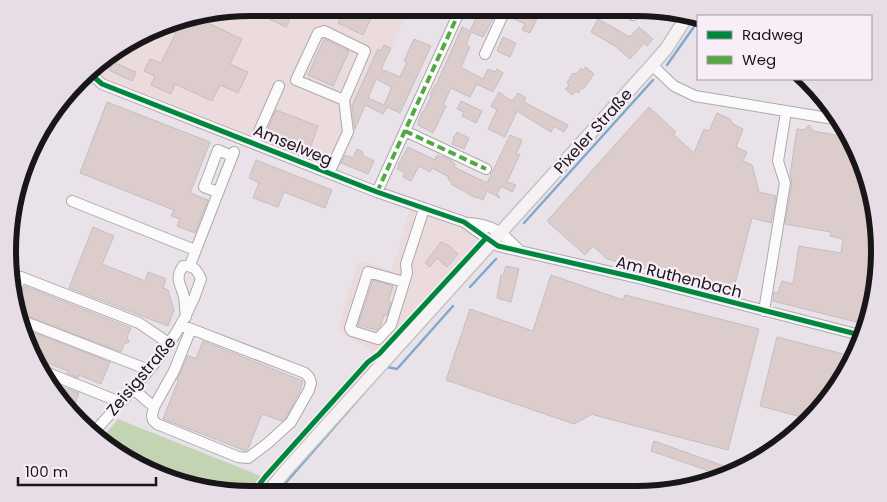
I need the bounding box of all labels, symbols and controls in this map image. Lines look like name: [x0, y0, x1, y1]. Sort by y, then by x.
legend: [697, 15, 872, 80]
text: Radweg: [742, 24, 803, 45]
text: Weg: [742, 49, 776, 70]
street label: Pixeler Straße: [548, 83, 638, 179]
street label: Amselweg: [250, 119, 336, 171]
street label: Am Ruthenbach: [613, 250, 745, 304]
street label: Zeisigstraße: [101, 331, 181, 421]
scale bar: [18, 454, 155, 486]
text: 100 m: [25, 461, 68, 482]

